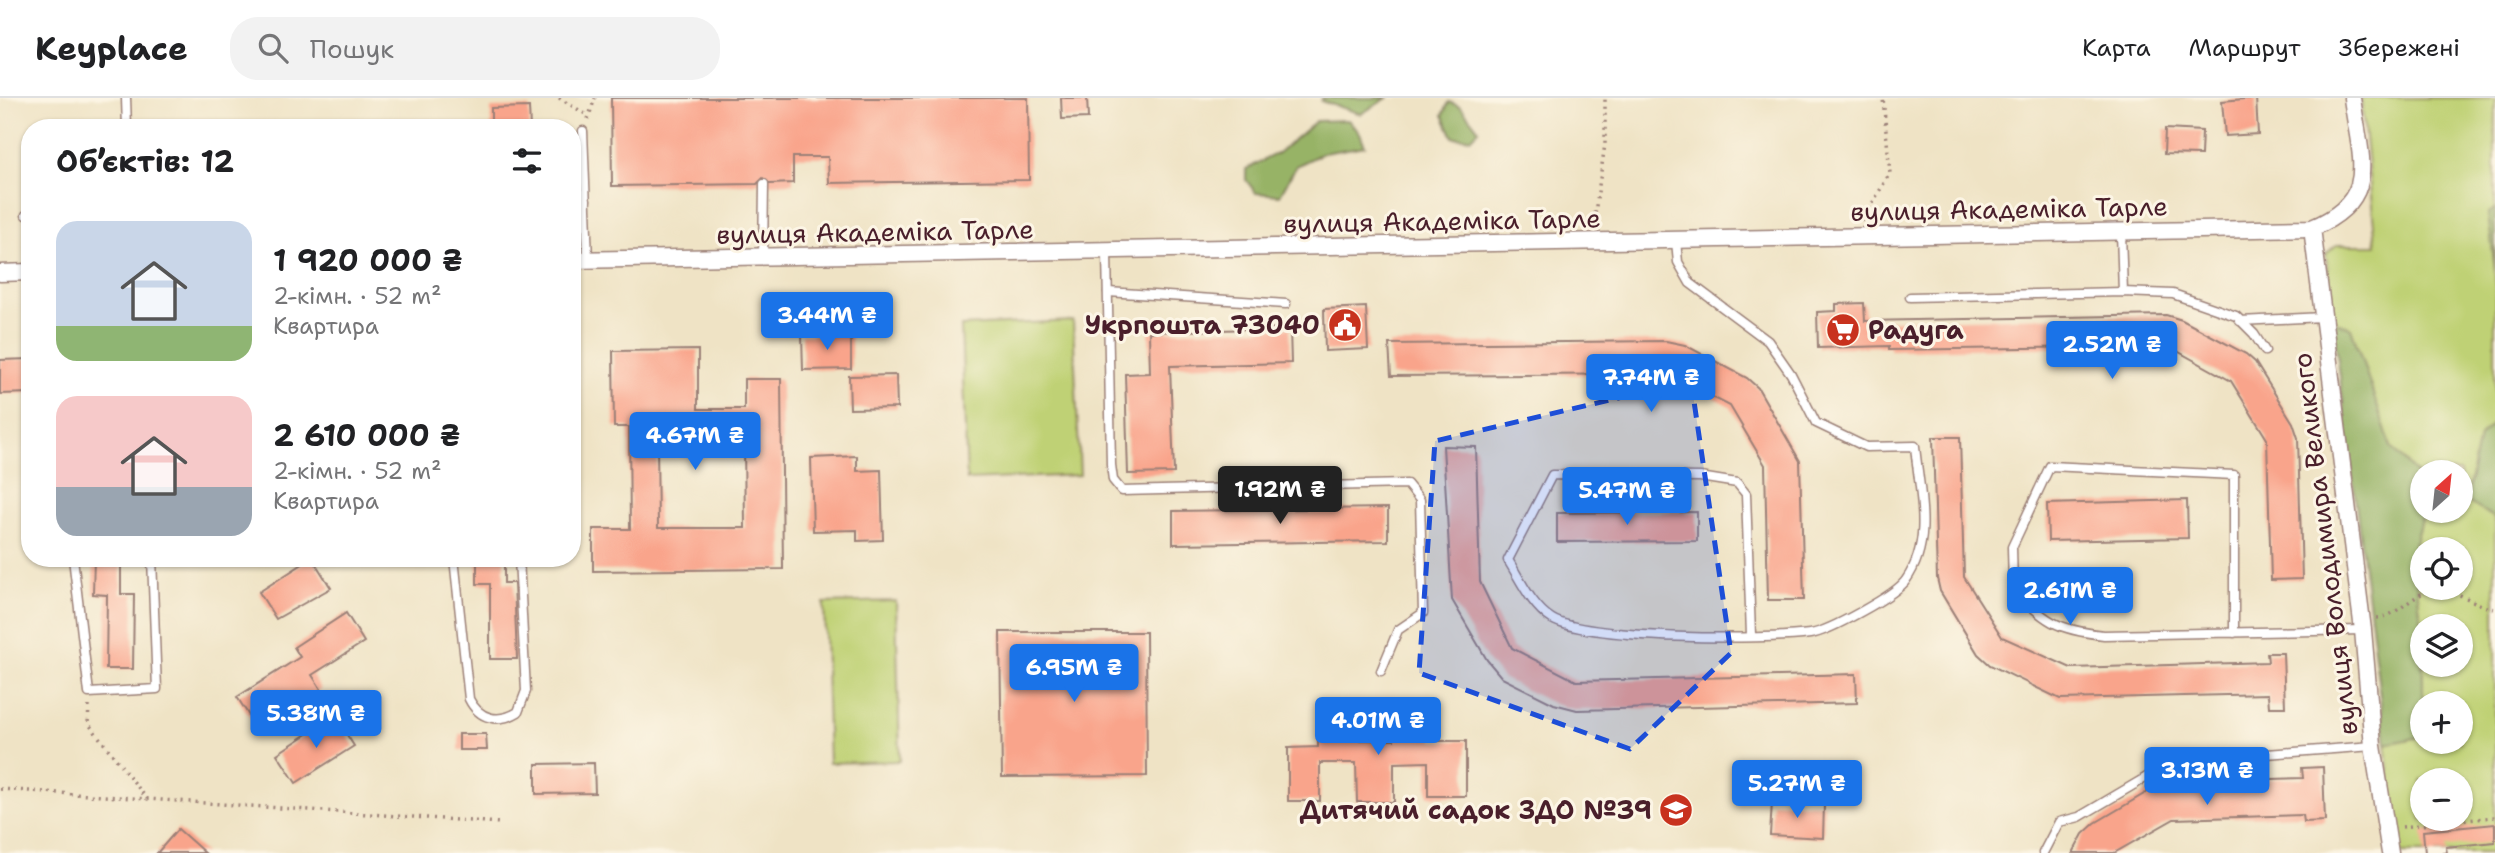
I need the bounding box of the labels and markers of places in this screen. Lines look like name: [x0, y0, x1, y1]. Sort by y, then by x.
pin: 3.44M ₴: [762, 292, 892, 352]
public building icon: Укрпошта 73040: [1326, 306, 1364, 344]
place label: Укрпошта 73040: [1085, 307, 1320, 342]
supermarket icon: Радуга: [1824, 311, 1862, 349]
place label: Радуга: [1868, 312, 1964, 347]
pin: 2.52M ₴: [2047, 322, 2177, 381]
pin: 7.74M ₴: [1586, 354, 1716, 414]
pin: 4.67M ₴: [630, 412, 760, 472]
pin: 1.92M ₴: [1215, 466, 1345, 526]
pin: 5.47M ₴: [1562, 468, 1692, 527]
pin: 2.61M ₴: [2005, 568, 2135, 627]
pin: 6.95M ₴: [1009, 644, 1139, 704]
pin: 5.38M ₴: [251, 690, 381, 750]
pin: 4.01M ₴: [1313, 698, 1443, 757]
pin: 3.13M ₴: [2142, 748, 2272, 807]
pin: 5.27M ₴: [1732, 760, 1862, 820]
school or university icon: Дитячий садок ЗДО №39: [1657, 791, 1695, 829]
place label: Дитячий садок ЗДО №39: [1300, 792, 1652, 827]

